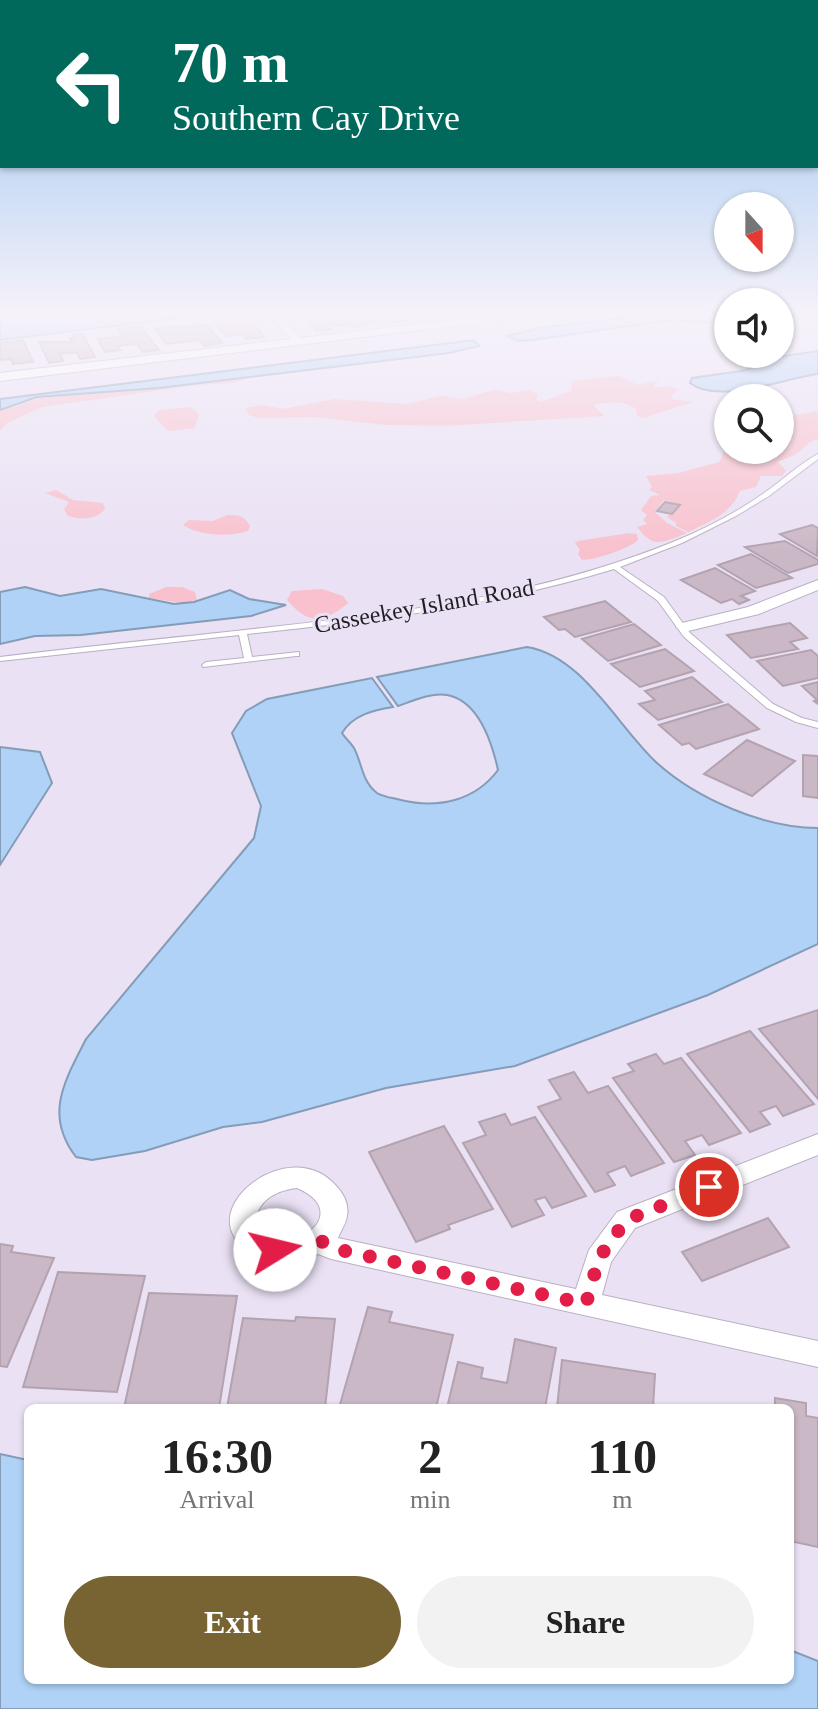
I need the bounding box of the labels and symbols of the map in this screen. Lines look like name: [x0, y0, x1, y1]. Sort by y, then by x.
north arrow: [714, 192, 794, 272]
street label: Casseekey Island Road: [312, 574, 536, 638]
pin: [675, 1153, 743, 1221]
position arrow: [233, 1208, 317, 1292]

